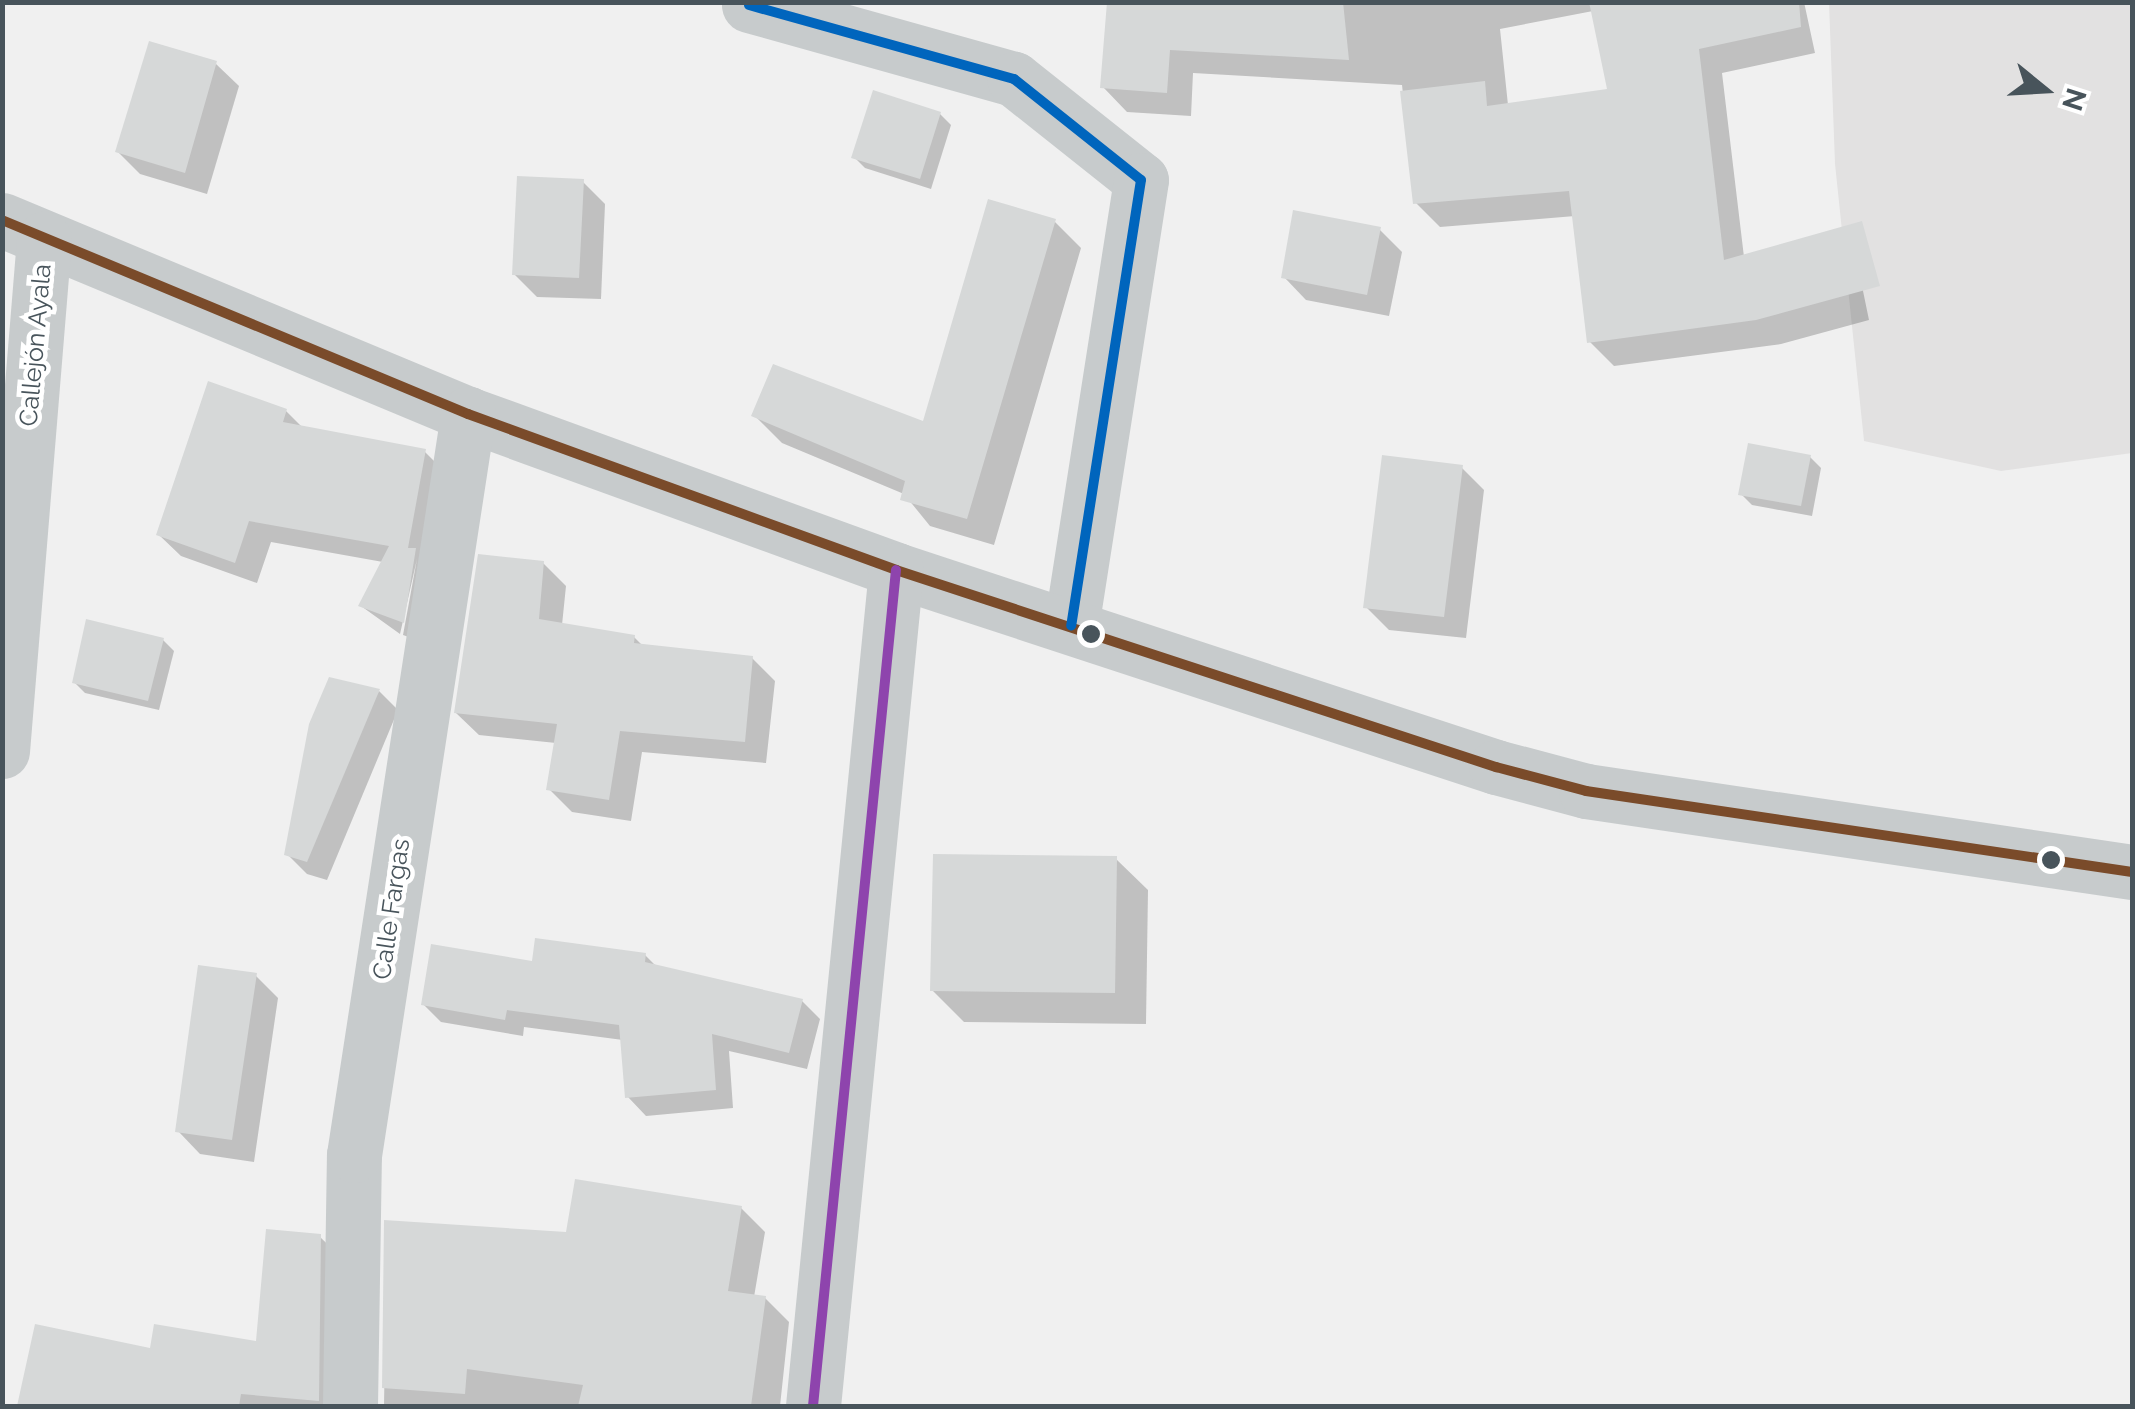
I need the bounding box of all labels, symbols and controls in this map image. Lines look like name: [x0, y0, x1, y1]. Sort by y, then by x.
north arrow: [1995, 40, 2095, 140]
text: N: [2055, 84, 2093, 115]
street label: Callejón Ayala: [13, 262, 57, 428]
unlabelled marker: [1081, 624, 1101, 644]
street label: Calle Fargas: [366, 837, 416, 981]
unlabelled marker: [2041, 850, 2061, 870]

